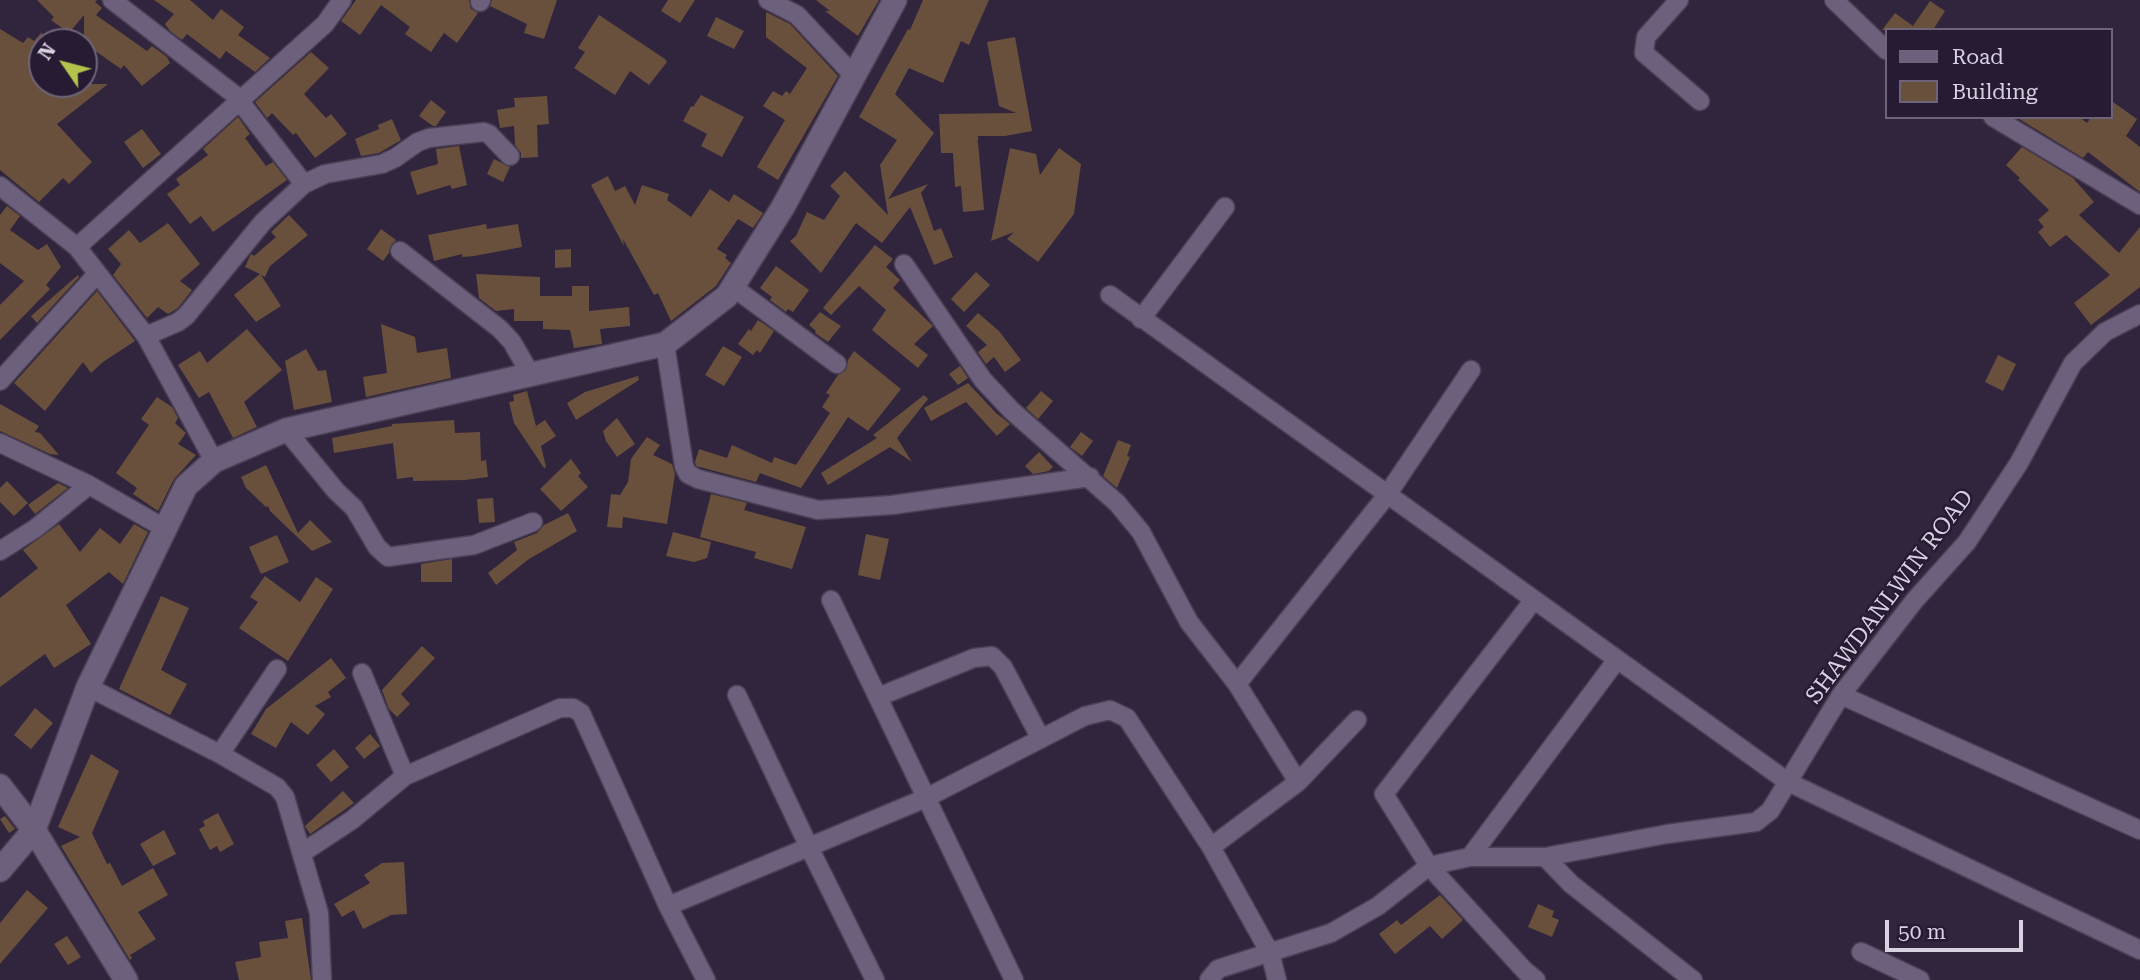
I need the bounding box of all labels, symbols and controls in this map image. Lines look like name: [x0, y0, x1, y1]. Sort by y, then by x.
north arrow: [28, 28, 98, 98]
legend: [1884, 28, 2112, 119]
text: N: [33, 39, 61, 64]
text: Road: [1952, 45, 2004, 69]
text: Building: [1952, 80, 2038, 104]
street label: SHAWDANLWIN ROAD: [1800, 484, 1980, 710]
scale bar: [1888, 906, 2026, 950]
text: 50 m: [1898, 920, 1946, 944]

